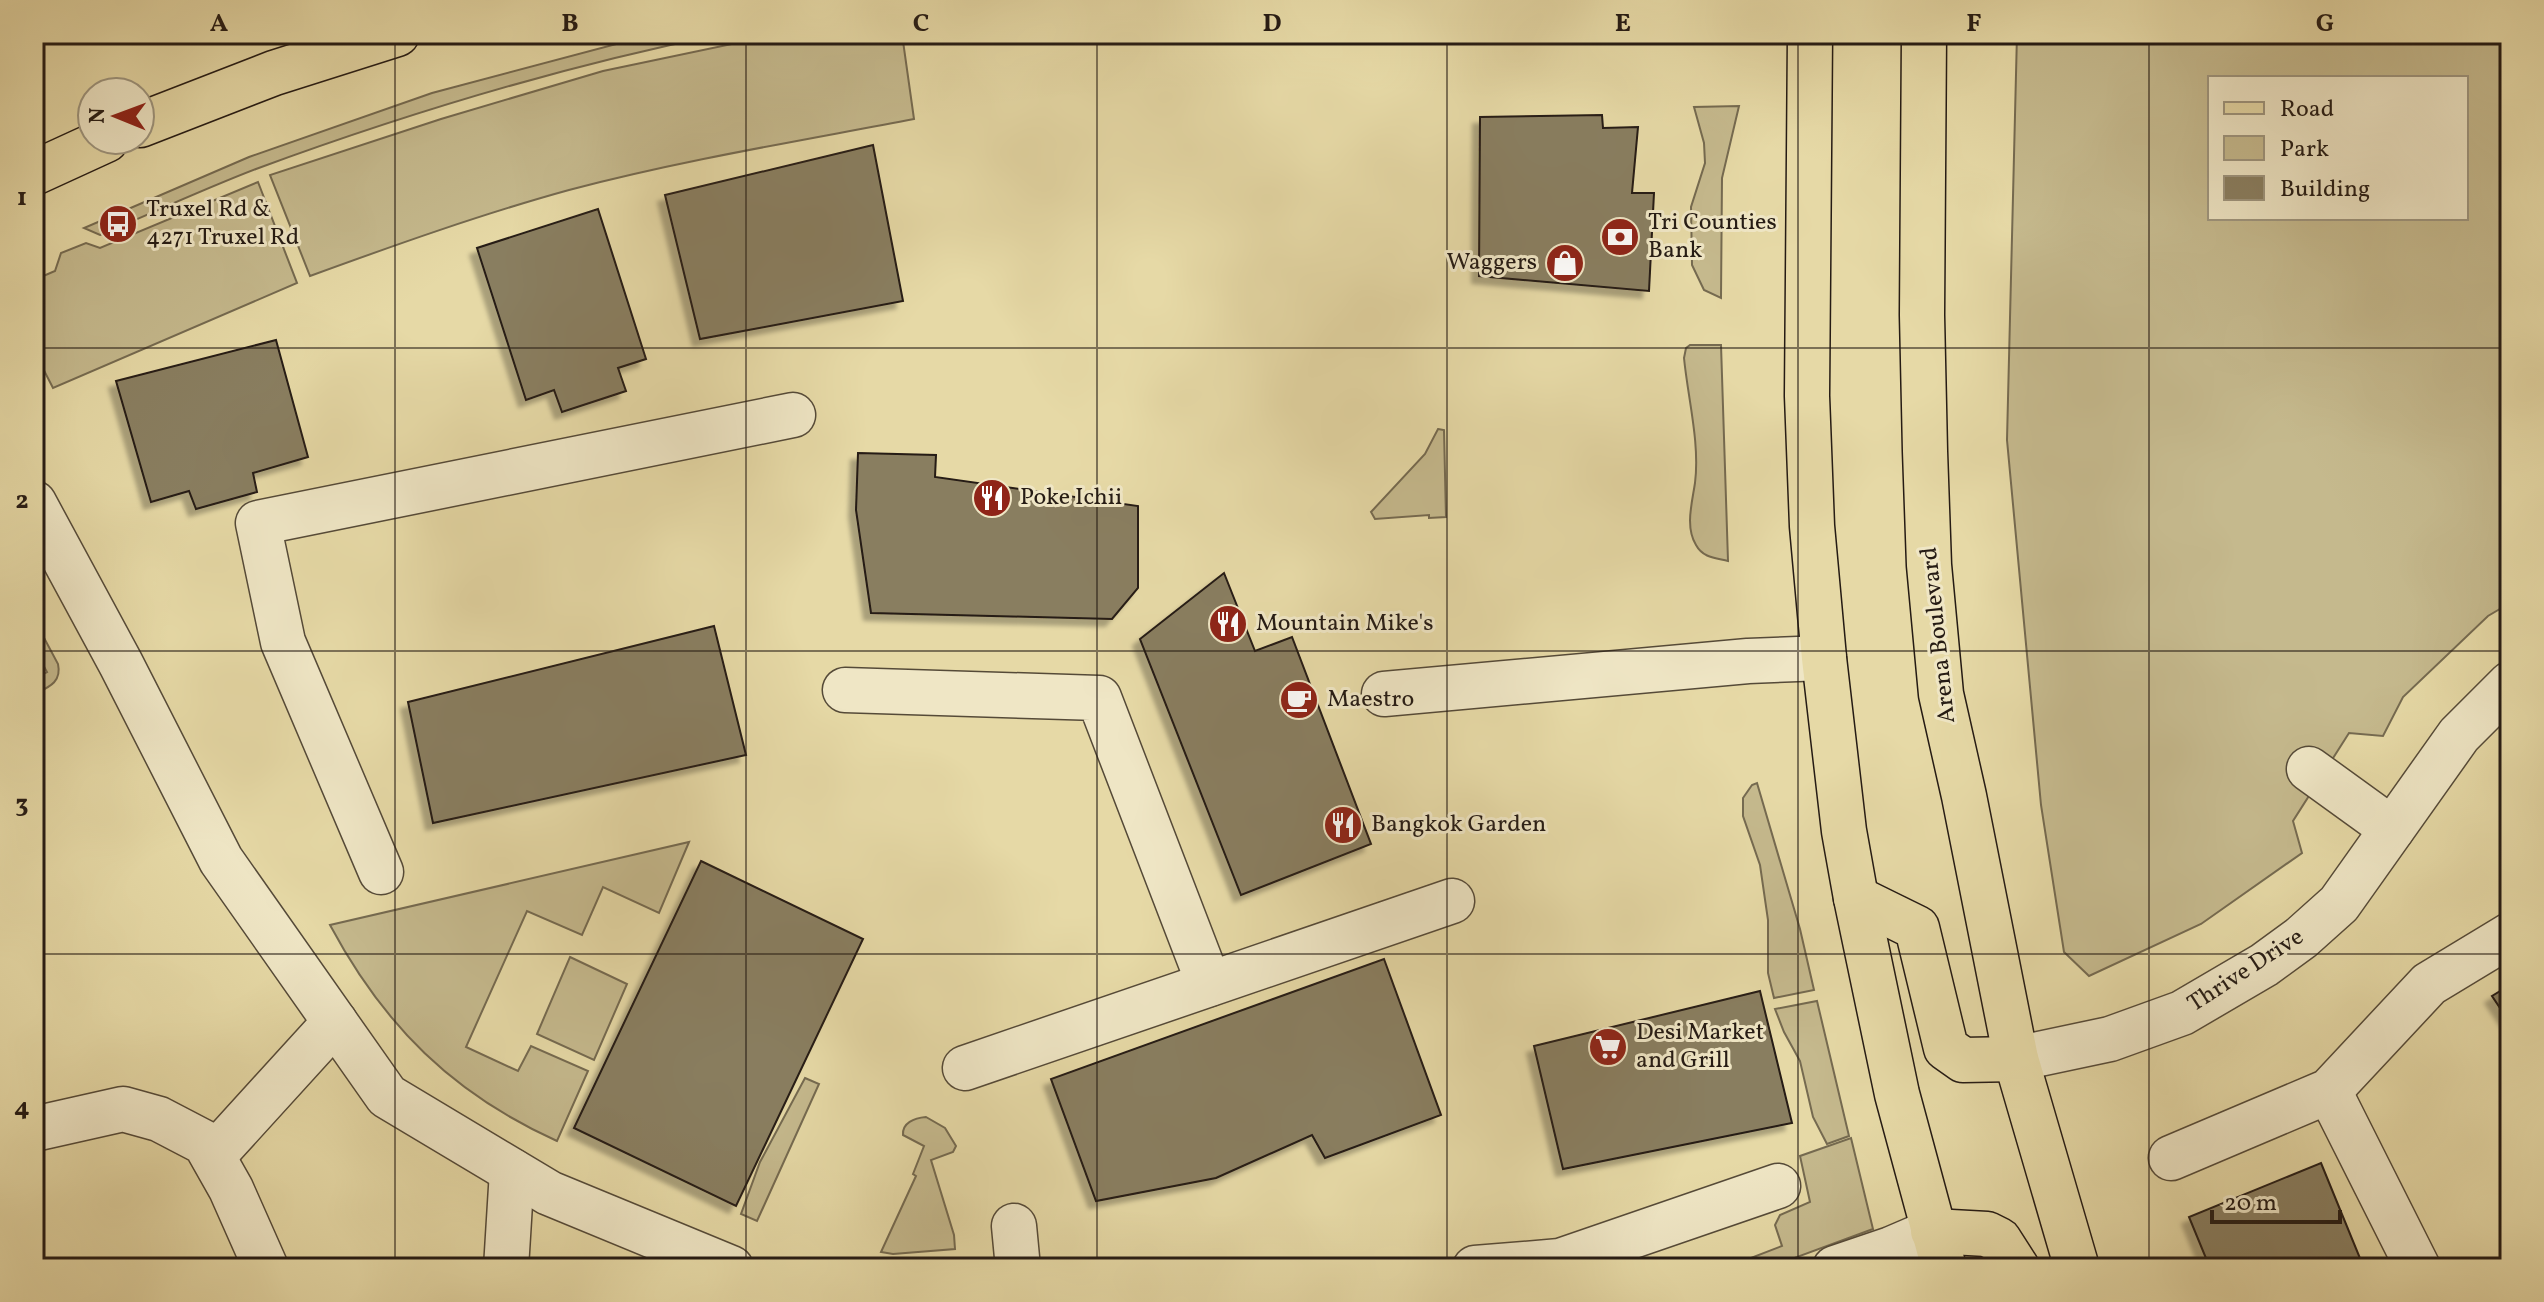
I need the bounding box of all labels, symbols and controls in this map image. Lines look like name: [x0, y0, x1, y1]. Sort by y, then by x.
text: A: [210, 6, 229, 42]
text: B: [561, 6, 579, 42]
text: C: [913, 6, 929, 42]
text: D: [1262, 6, 1282, 42]
text: E: [1615, 6, 1631, 42]
text: F: [1966, 6, 1982, 42]
text: G: [2316, 6, 2334, 42]
north arrow: [76, 76, 156, 156]
legend: [2208, 76, 2468, 220]
text: Road: [2280, 93, 2334, 127]
text: N: [83, 107, 114, 124]
text: Park: [2280, 133, 2329, 167]
text: Building: [2280, 173, 2370, 207]
text: 1: [17, 180, 27, 216]
place label: Truxel Rd & 4271 Truxel Rd: [146, 193, 299, 255]
bus stop icon: Truxel Rd & 4271 Truxel Rd: [97, 203, 139, 245]
place label: Tri Counties Bank: [1648, 206, 1777, 268]
bank icon: Tri Counties Bank: [1599, 216, 1641, 258]
shop icon: Waggers: [1544, 242, 1586, 284]
place label: Waggers: [1446, 246, 1537, 280]
restaurant icon: Poke Ichii: [971, 477, 1013, 519]
place label: Poke Ichii: [1020, 481, 1122, 515]
text: 2: [15, 483, 29, 519]
street label: Arena Boulevard: [1913, 545, 1965, 725]
restaurant icon: Mountain Mike's: [1207, 603, 1249, 645]
place label: Mountain Mike's: [1256, 607, 1433, 641]
cafe icon: Maestro: [1278, 679, 1320, 721]
place label: Maestro: [1327, 683, 1414, 717]
text: 3: [15, 787, 29, 823]
restaurant icon: Bangkok Garden: [1322, 804, 1364, 846]
place label: Bangkok Garden: [1371, 808, 1546, 842]
street label: Thrive Drive: [2181, 921, 2311, 1021]
place label: Desi Market and Grill: [1636, 1016, 1764, 1078]
supermarket icon: Desi Market and Grill: [1587, 1026, 1629, 1068]
text: 4: [14, 1090, 30, 1126]
scale bar: [2212, 1174, 2340, 1224]
text: 20 m: [2224, 1187, 2277, 1221]

